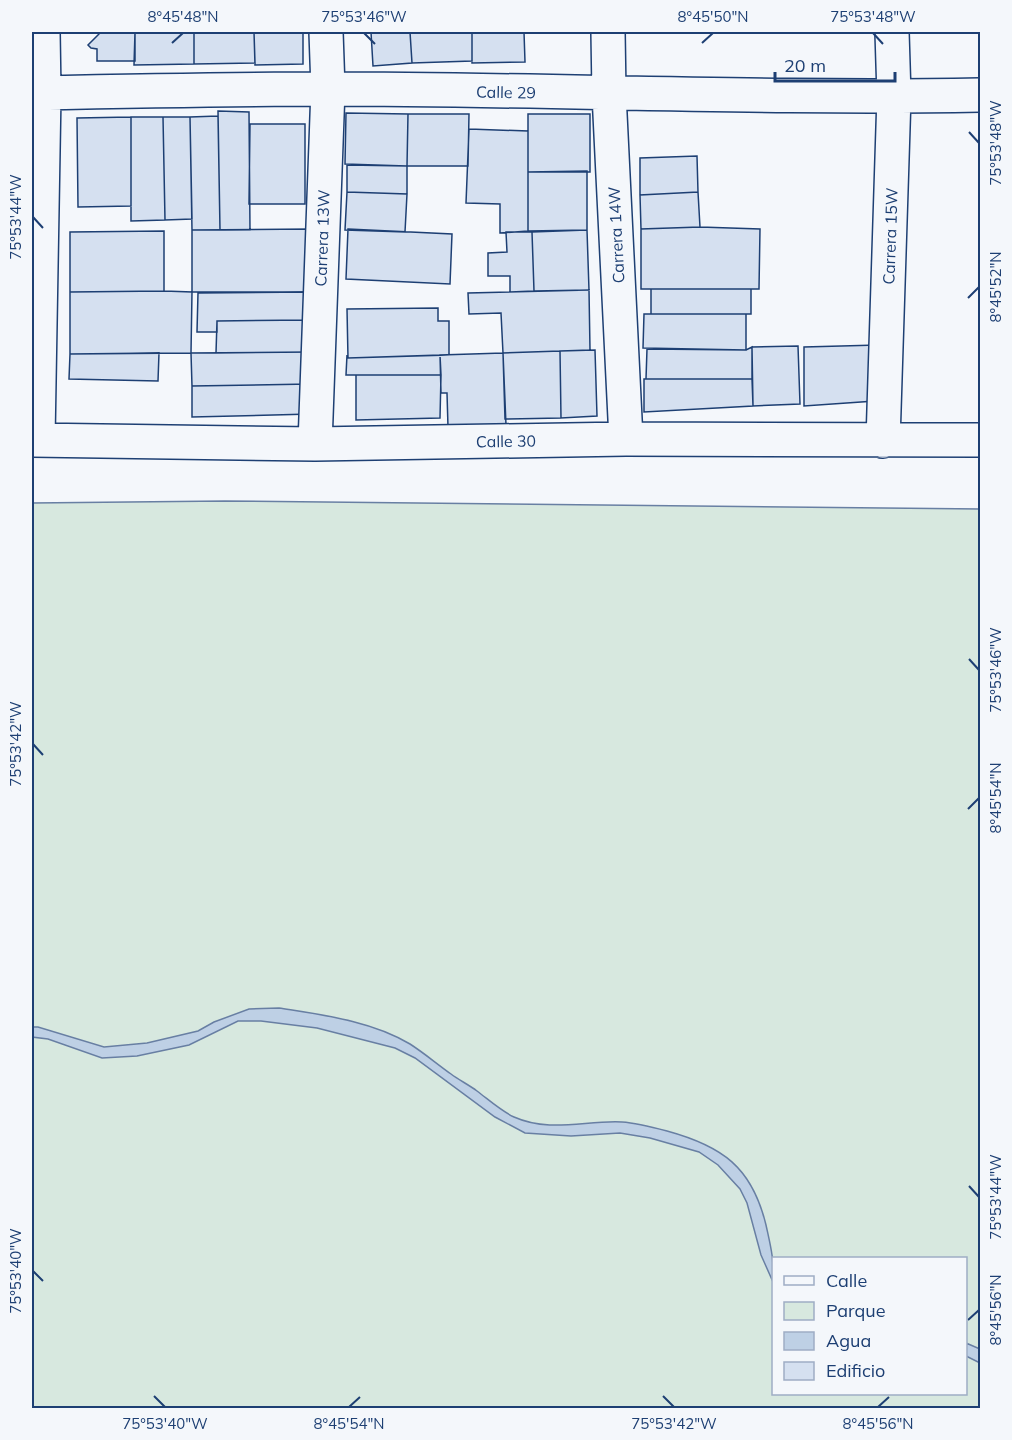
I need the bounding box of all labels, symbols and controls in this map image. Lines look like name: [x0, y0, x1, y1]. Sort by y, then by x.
text: 8°45'48"N: [148, 7, 218, 26]
text: 75°53'46"W: [321, 7, 407, 26]
text: 8°45'50"N: [678, 7, 748, 26]
text: 75°53'48"W: [830, 7, 916, 26]
scale bar: [775, 45, 895, 83]
text: 20 m: [784, 54, 826, 77]
street label: Calle 29: [476, 81, 536, 103]
text: 75°53'48"W: [986, 100, 1005, 186]
text: 75°53'44"W: [6, 174, 25, 260]
street label: Carrera 14W: [603, 186, 629, 284]
street label: Carrera 15W: [878, 187, 902, 285]
street label: Carrera 13W: [310, 189, 334, 287]
text: 8°45'52"N: [986, 252, 1005, 322]
street label: Calle 30: [476, 430, 536, 452]
text: 75°53'46"W: [986, 627, 1005, 713]
text: 75°53'42"W: [6, 701, 25, 787]
text: 8°45'54"N: [986, 763, 1005, 833]
text: 75°53'44"W: [986, 1154, 1005, 1240]
text: 75°53'40"W: [6, 1228, 25, 1314]
legend: [772, 1257, 967, 1395]
text: Calle: [826, 1269, 867, 1292]
text: 8°45'56"N: [986, 1275, 1005, 1345]
text: Parque: [826, 1299, 885, 1322]
text: Agua: [826, 1329, 871, 1352]
text: Edificio: [826, 1359, 885, 1382]
text: 75°53'40"W: [122, 1414, 208, 1433]
text: 8°45'54"N: [314, 1414, 384, 1433]
text: 75°53'42"W: [631, 1414, 717, 1433]
text: 8°45'56"N: [843, 1414, 913, 1433]

